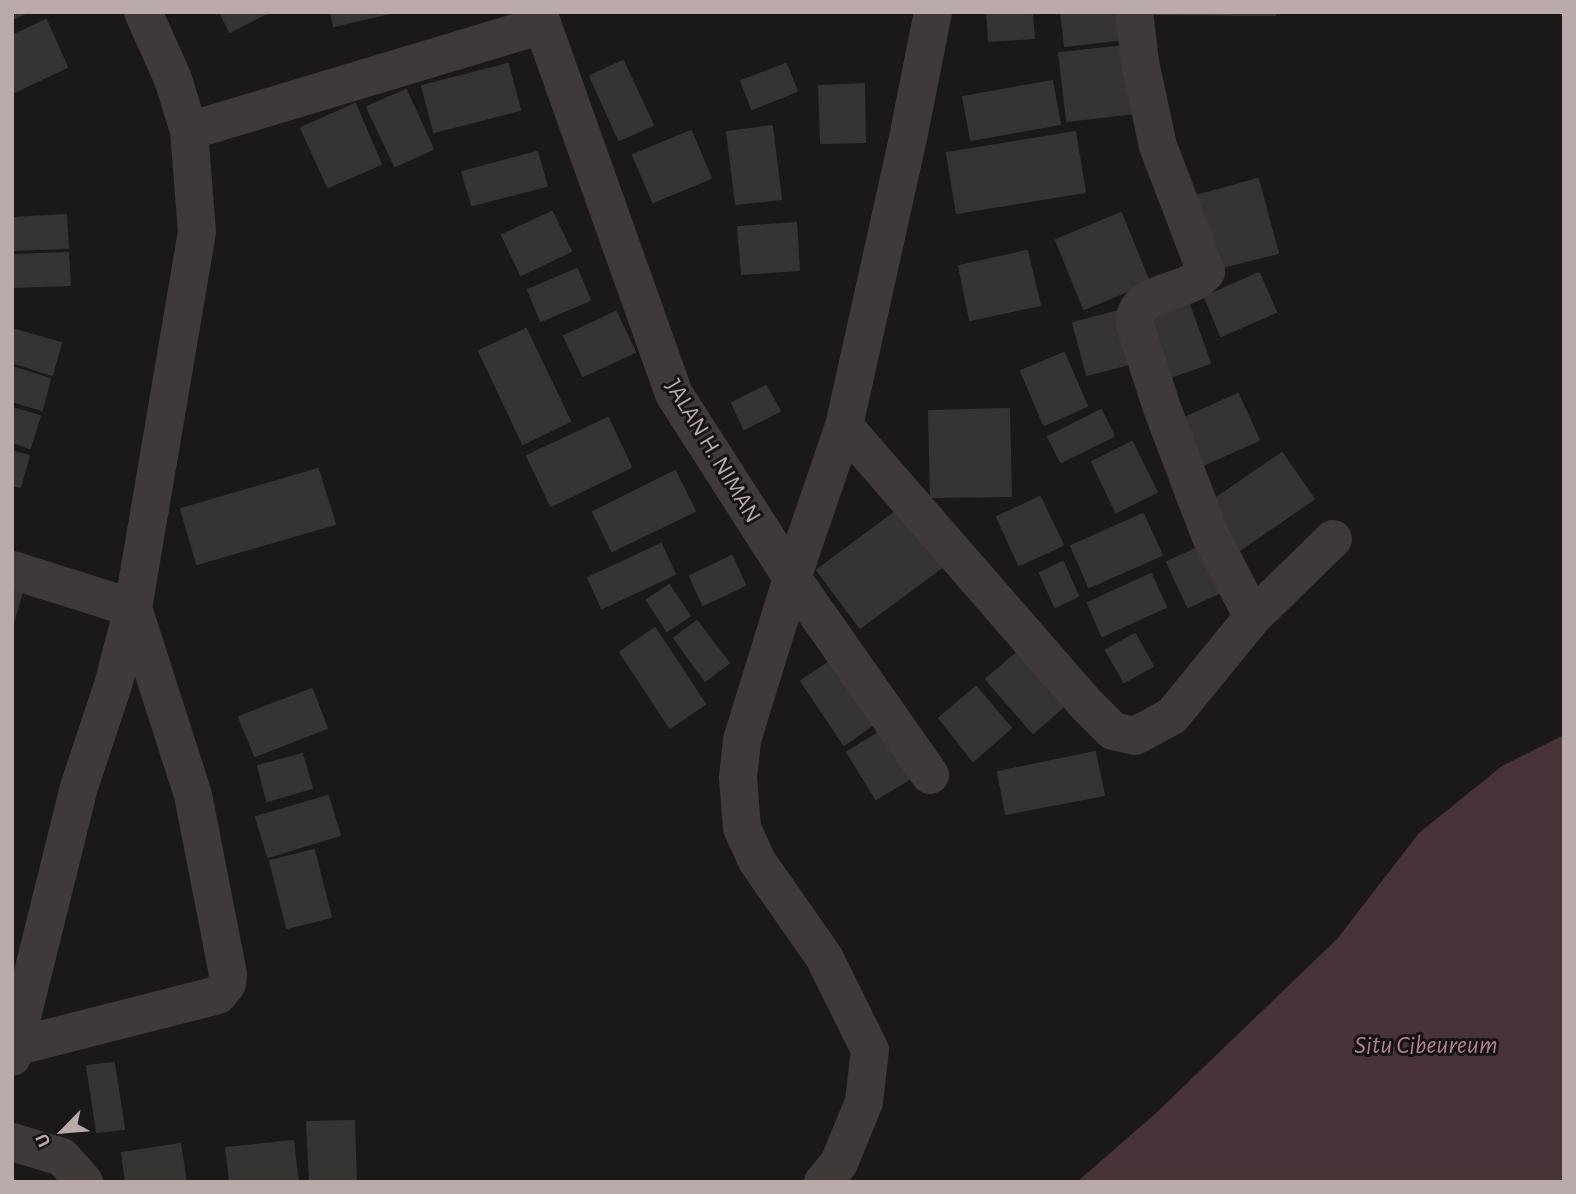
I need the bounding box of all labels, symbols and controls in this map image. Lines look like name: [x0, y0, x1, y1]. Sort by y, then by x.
street label: JALAN H. NIMAN: [659, 374, 767, 528]
water label: Situ Cibeureum: [1354, 1029, 1498, 1061]
north arrow: [28, 1096, 98, 1166]
text: U: [32, 1131, 55, 1150]

